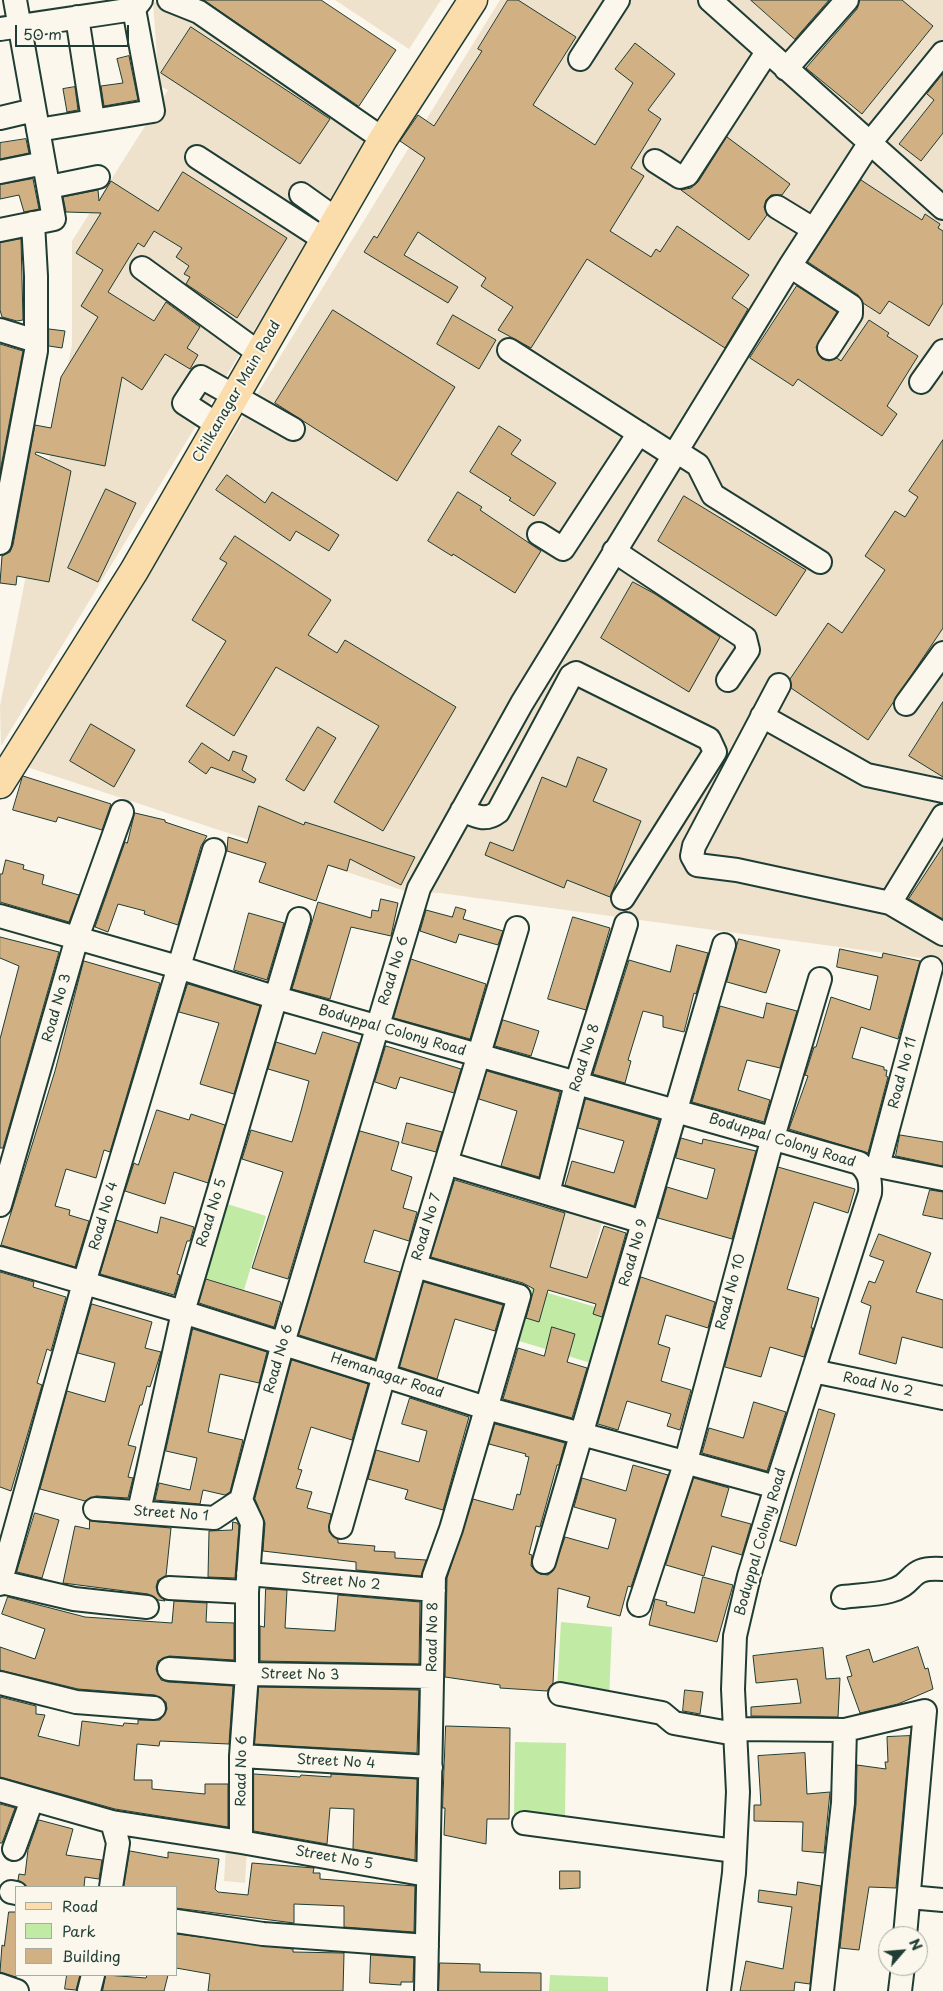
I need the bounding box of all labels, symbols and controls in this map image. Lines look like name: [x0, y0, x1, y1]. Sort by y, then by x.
scale bar: [18, 15, 131, 47]
text: 50 m: [23, 22, 62, 45]
street label: Chilkanagar Main Road: [190, 318, 284, 466]
street label: Road No 6: [376, 934, 412, 1008]
street label: Road No 3: [39, 972, 75, 1044]
street label: Boduppal Colony Road: [316, 1002, 468, 1060]
street label: Road No 8: [567, 1022, 603, 1094]
street label: Road No 11: [885, 1035, 921, 1111]
street label: Boduppal Colony Road: [707, 1111, 857, 1171]
street label: Road No 5: [194, 1177, 230, 1249]
street label: Road No 4: [86, 1180, 122, 1252]
street label: Road No 7: [409, 1191, 445, 1263]
street label: Road No 9: [616, 1217, 652, 1289]
street label: Road No 10: [713, 1252, 749, 1332]
street label: Road No 6: [261, 1322, 297, 1396]
street label: Hemanagar Road: [328, 1350, 446, 1402]
street label: Road No 2: [841, 1369, 915, 1401]
street label: Boduppal Colony Road: [732, 1466, 790, 1618]
street label: Street No 1: [133, 1503, 209, 1525]
street label: Street No 2: [301, 1570, 381, 1594]
street label: Road No 8: [424, 1602, 442, 1672]
street label: Street No 3: [260, 1666, 340, 1684]
street label: Road No 6: [233, 1735, 251, 1807]
street label: Street No 4: [296, 1752, 376, 1772]
street label: Street No 5: [294, 1843, 374, 1873]
legend: [15, 1886, 178, 1976]
text: Road: [62, 1894, 98, 1917]
text: Park: [62, 1919, 96, 1942]
north arrow: [878, 1926, 928, 1976]
text: N: [904, 1935, 928, 1954]
text: Building: [62, 1944, 121, 1967]

